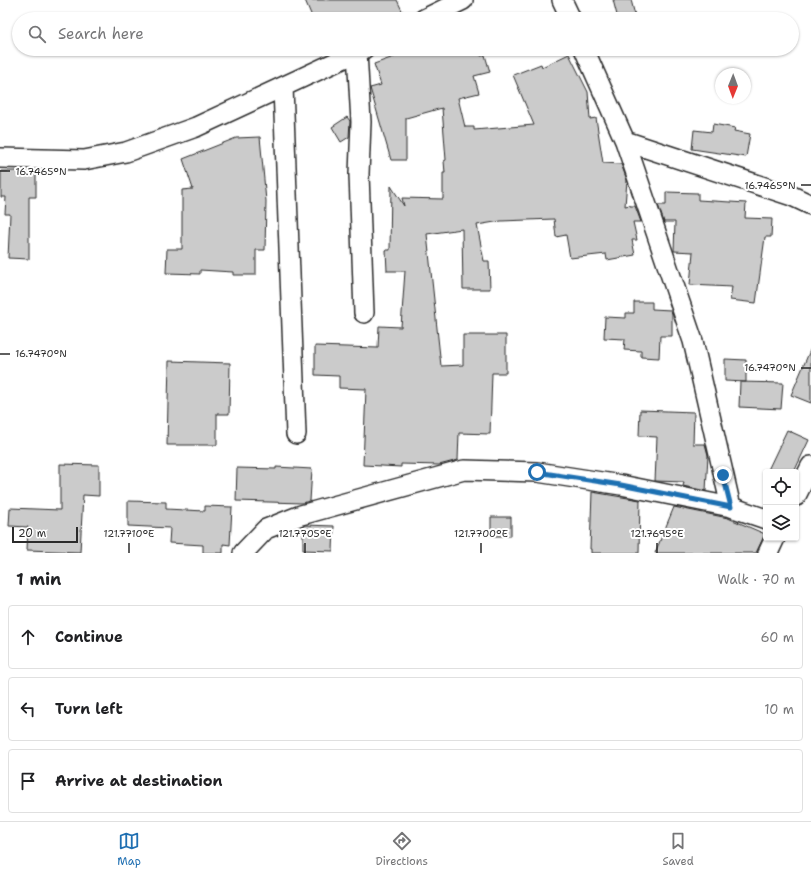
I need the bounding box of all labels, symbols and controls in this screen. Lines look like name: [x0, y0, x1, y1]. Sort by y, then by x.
search box: [12, 12, 799, 56]
icon: search: [26, 23, 48, 45]
text: Search here: [58, 24, 144, 44]
north arrow: [715, 68, 751, 104]
text: 16.7465°N: [15, 165, 67, 178]
text: 16.7465°N: [744, 179, 796, 192]
text: 16.7470°N: [15, 347, 67, 360]
text: 16.7470°N: [744, 361, 796, 374]
route start: [528, 463, 546, 481]
route end: [714, 466, 732, 484]
map controls: [763, 469, 799, 541]
button: locate: [763, 469, 799, 505]
button: layers: [763, 505, 799, 541]
scale bar: [12, 525, 78, 544]
text: 20 m: [18, 526, 46, 541]
text: 121.7710°E: [104, 527, 154, 540]
text: 121.7705°E: [278, 527, 332, 540]
text: 121.7700°E: [454, 527, 508, 540]
text: 121.7695°E: [631, 527, 683, 540]
text: 1 min: [16, 568, 61, 590]
text: Walk · 70 m: [718, 571, 795, 588]
icon: ahead: [17, 626, 39, 648]
text: Continue: [55, 627, 123, 647]
text: 60 m: [761, 629, 794, 646]
icon: left: [17, 698, 39, 720]
text: Turn left: [55, 699, 123, 719]
text: 10 m: [764, 701, 794, 718]
icon: arrive: [17, 770, 39, 792]
text: Arrive at destination: [55, 771, 223, 791]
tab: Map: [117, 830, 141, 869]
tab: Directions: [375, 830, 428, 869]
tab: Saved: [662, 830, 694, 869]

